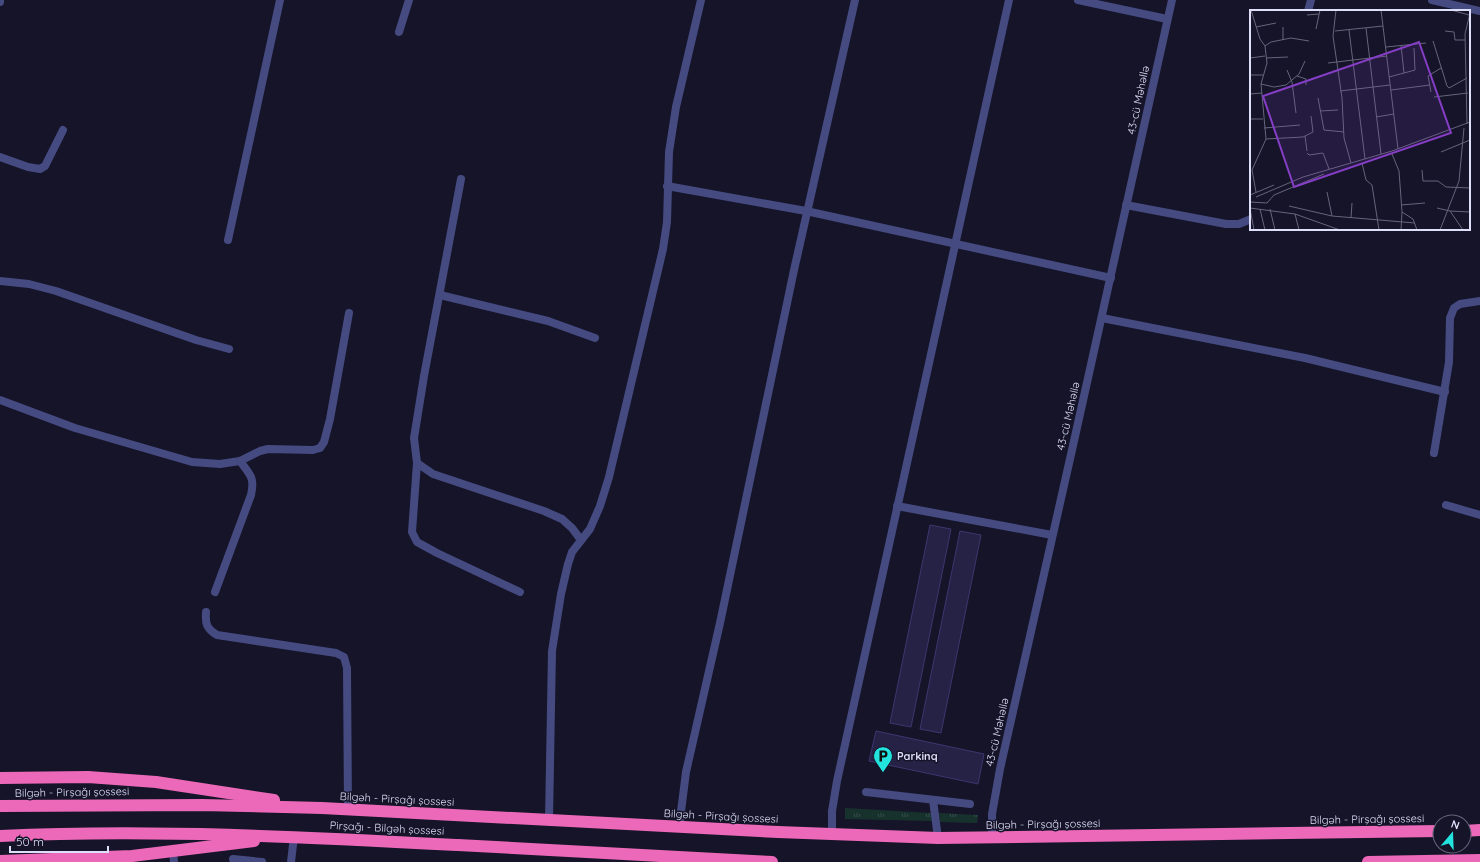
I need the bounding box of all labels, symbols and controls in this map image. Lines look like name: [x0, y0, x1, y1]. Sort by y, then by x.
inset map: [1250, 10, 1470, 230]
street label: 43-cü Məhəllə: [1124, 64, 1152, 136]
street label: 43-cü Məhəllə: [1053, 380, 1083, 452]
street label: 43-cü Məhəllə: [982, 696, 1012, 768]
parking icon: Parkinq: [872, 745, 894, 773]
place label: Parkinq: [897, 749, 938, 763]
street label: Bilgəh - Pirşağı şossesi: [15, 784, 129, 800]
street label: Bilgəh - Pirşağı şossesi: [339, 789, 455, 809]
street label: Bilgəh - Pirşağı şossesi: [663, 806, 779, 826]
street label: Bilgəh - Pirşağı şossesi: [1310, 811, 1424, 827]
north arrow: [1432, 814, 1472, 854]
street label: Bilgəh - Pirşağı şossesi: [986, 816, 1100, 832]
text: N: [1449, 817, 1461, 832]
street label: Pirşağı - Bilgəh şossesi: [329, 818, 445, 838]
scale bar: [10, 828, 108, 854]
text: 50 m: [16, 834, 44, 849]

